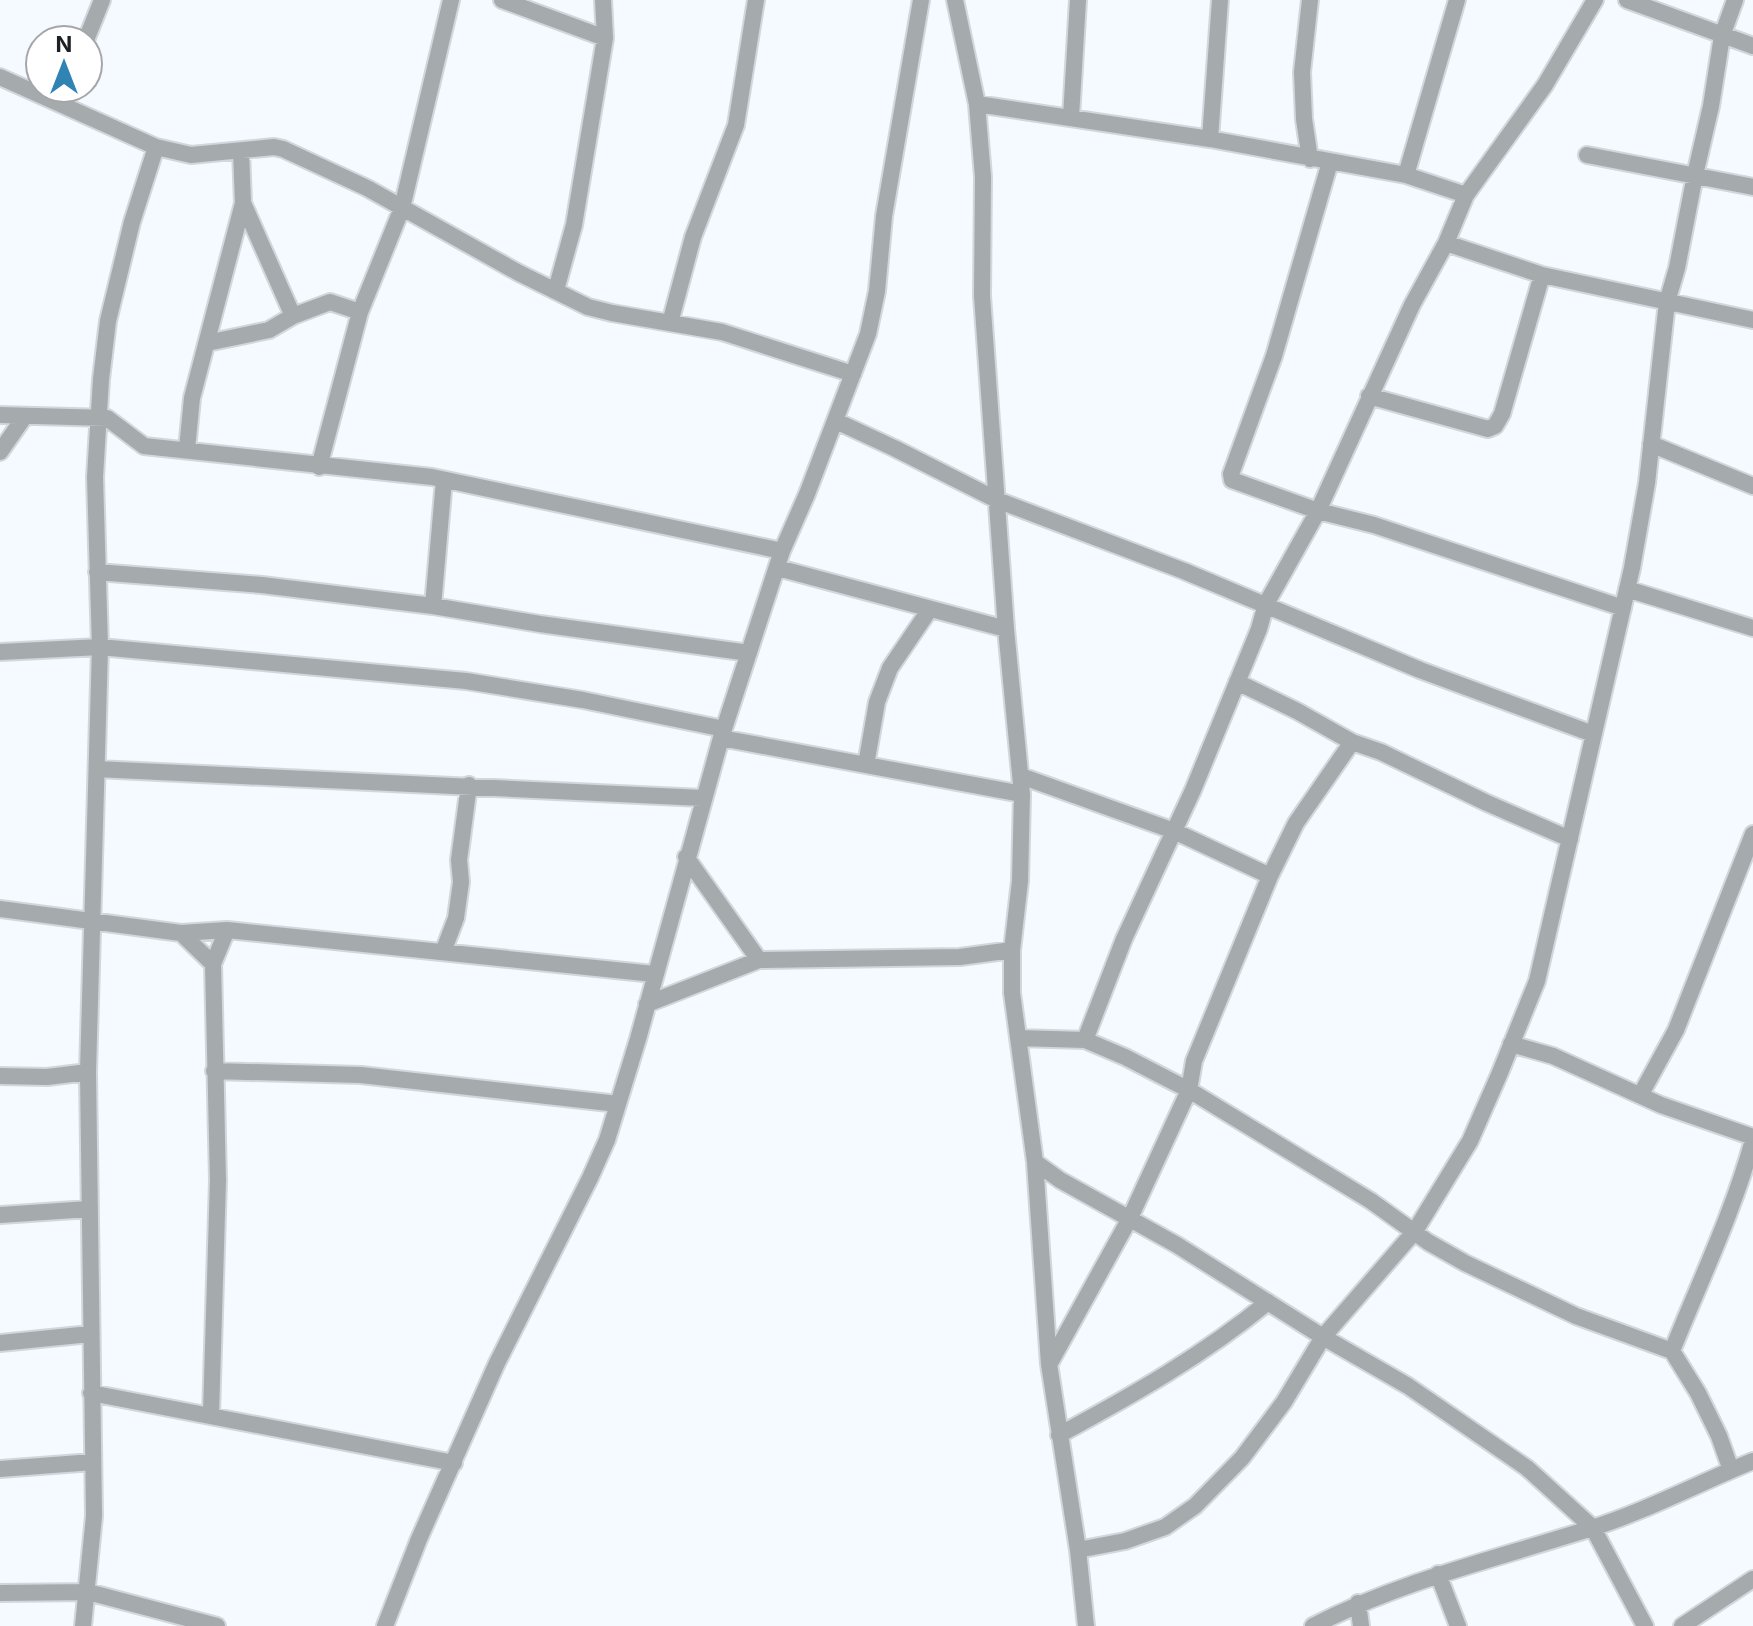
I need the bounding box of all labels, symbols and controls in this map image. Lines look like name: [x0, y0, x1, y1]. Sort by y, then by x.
north arrow: [24, 24, 104, 104]
text: N: [56, 31, 72, 57]

